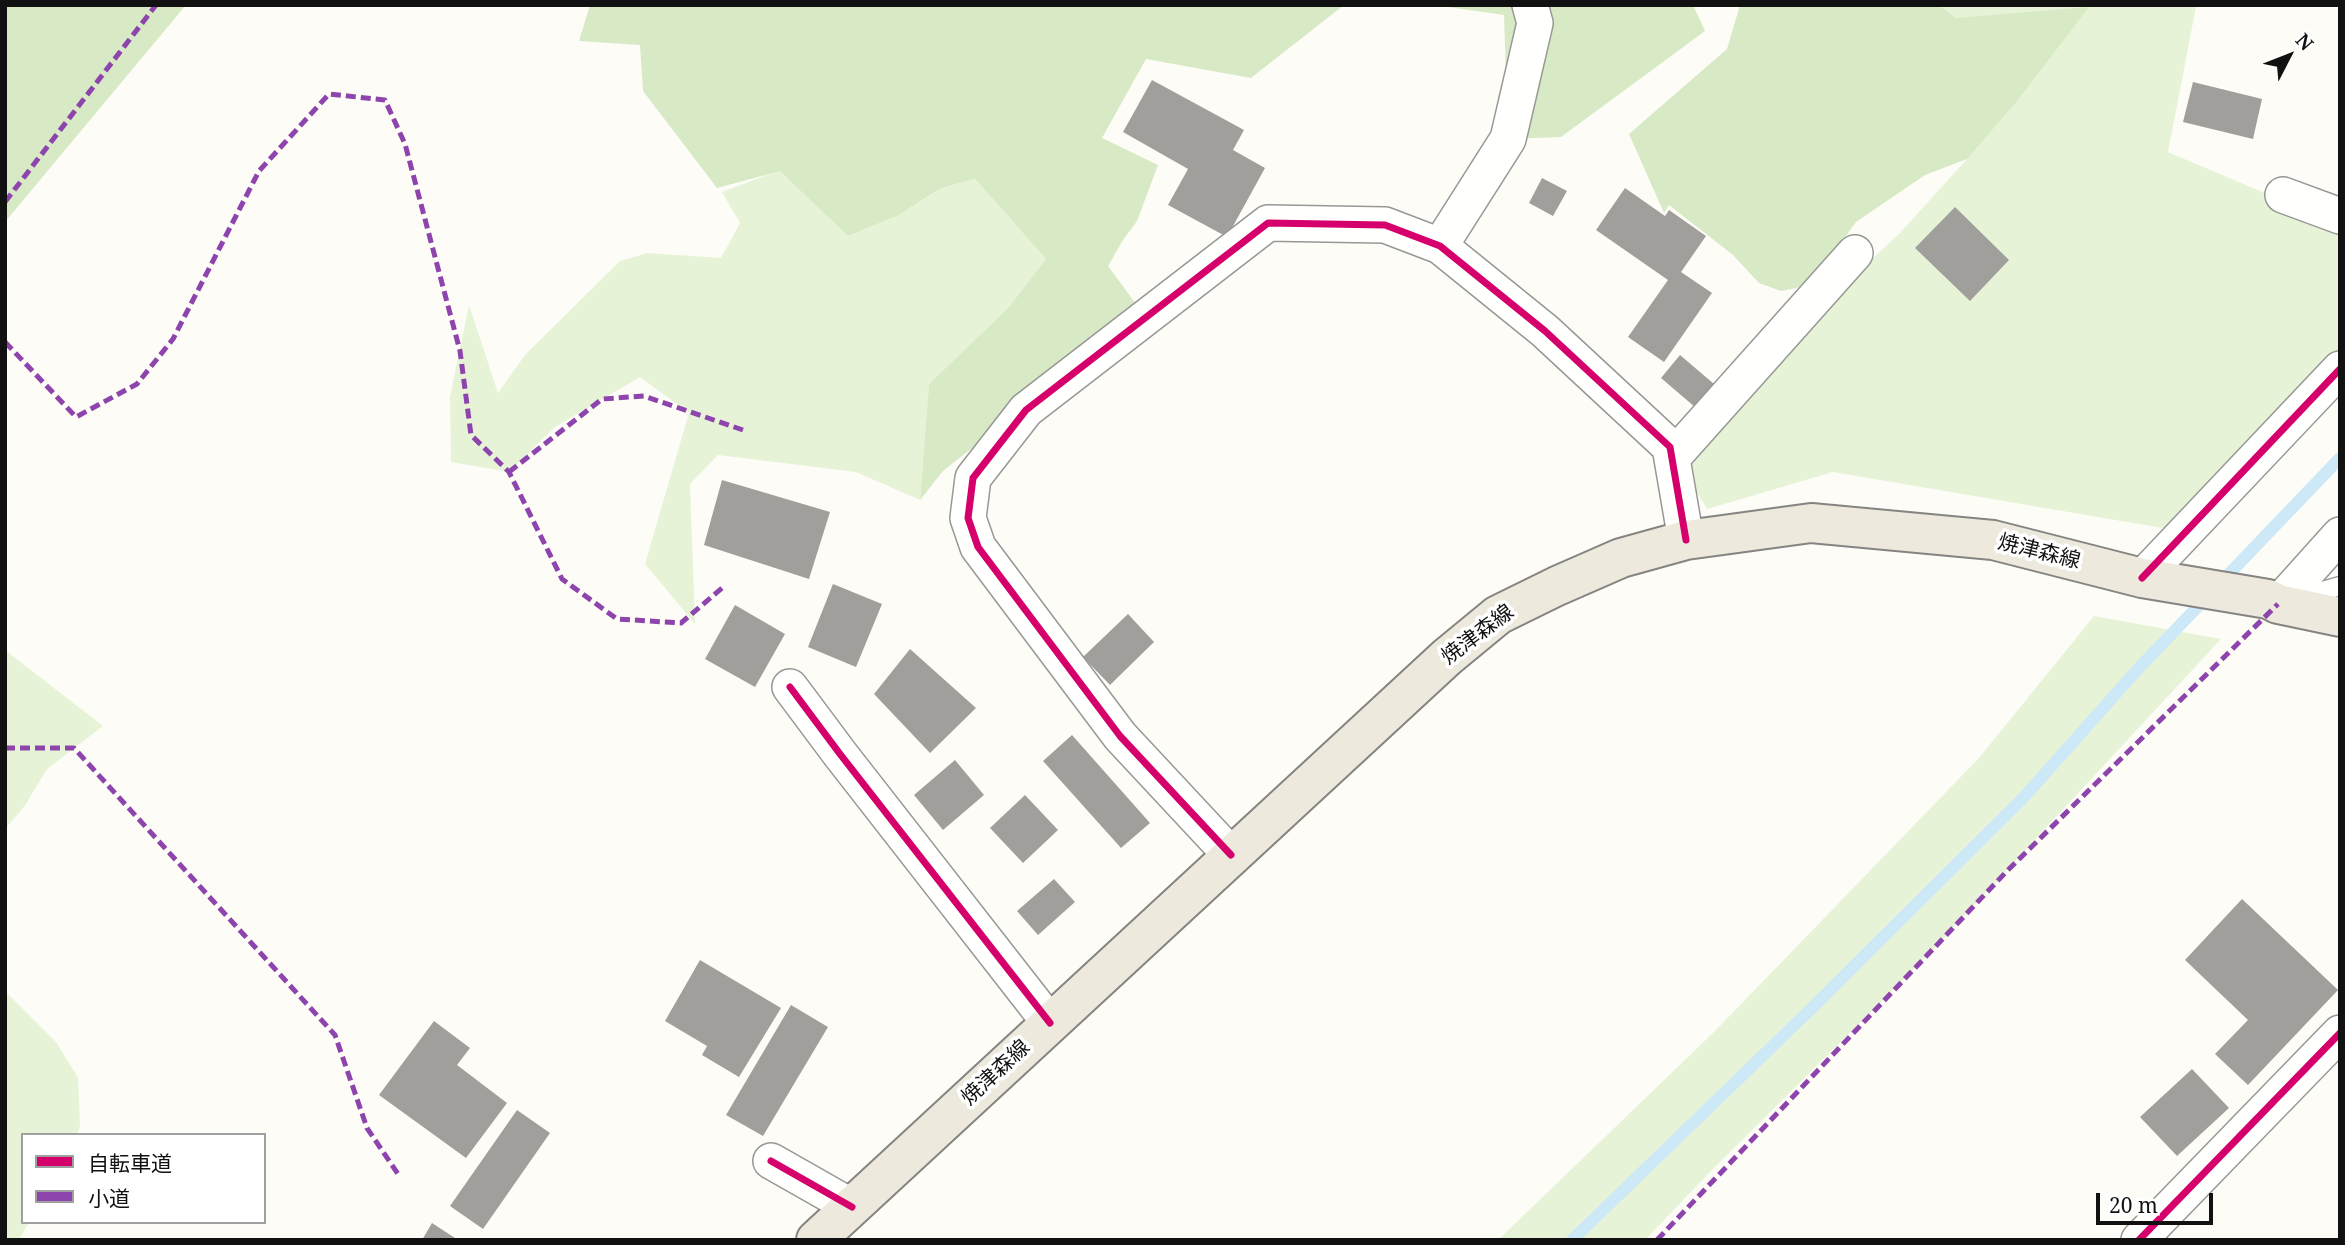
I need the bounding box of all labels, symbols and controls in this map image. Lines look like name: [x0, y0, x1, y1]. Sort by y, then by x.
north arrow: [2254, 21, 2324, 91]
text: N: [2290, 28, 2319, 56]
street label: 焼津森線: [1995, 530, 2083, 574]
street label: 焼津森線: [1437, 600, 1519, 670]
street label: 焼津森線: [957, 1035, 1035, 1111]
legend: [21, 1133, 266, 1224]
text: 自転車道: [88, 1149, 172, 1177]
scale bar: [2100, 1178, 2217, 1222]
text: 小道: [88, 1184, 130, 1212]
text: 20 m: [2109, 1191, 2158, 1219]

